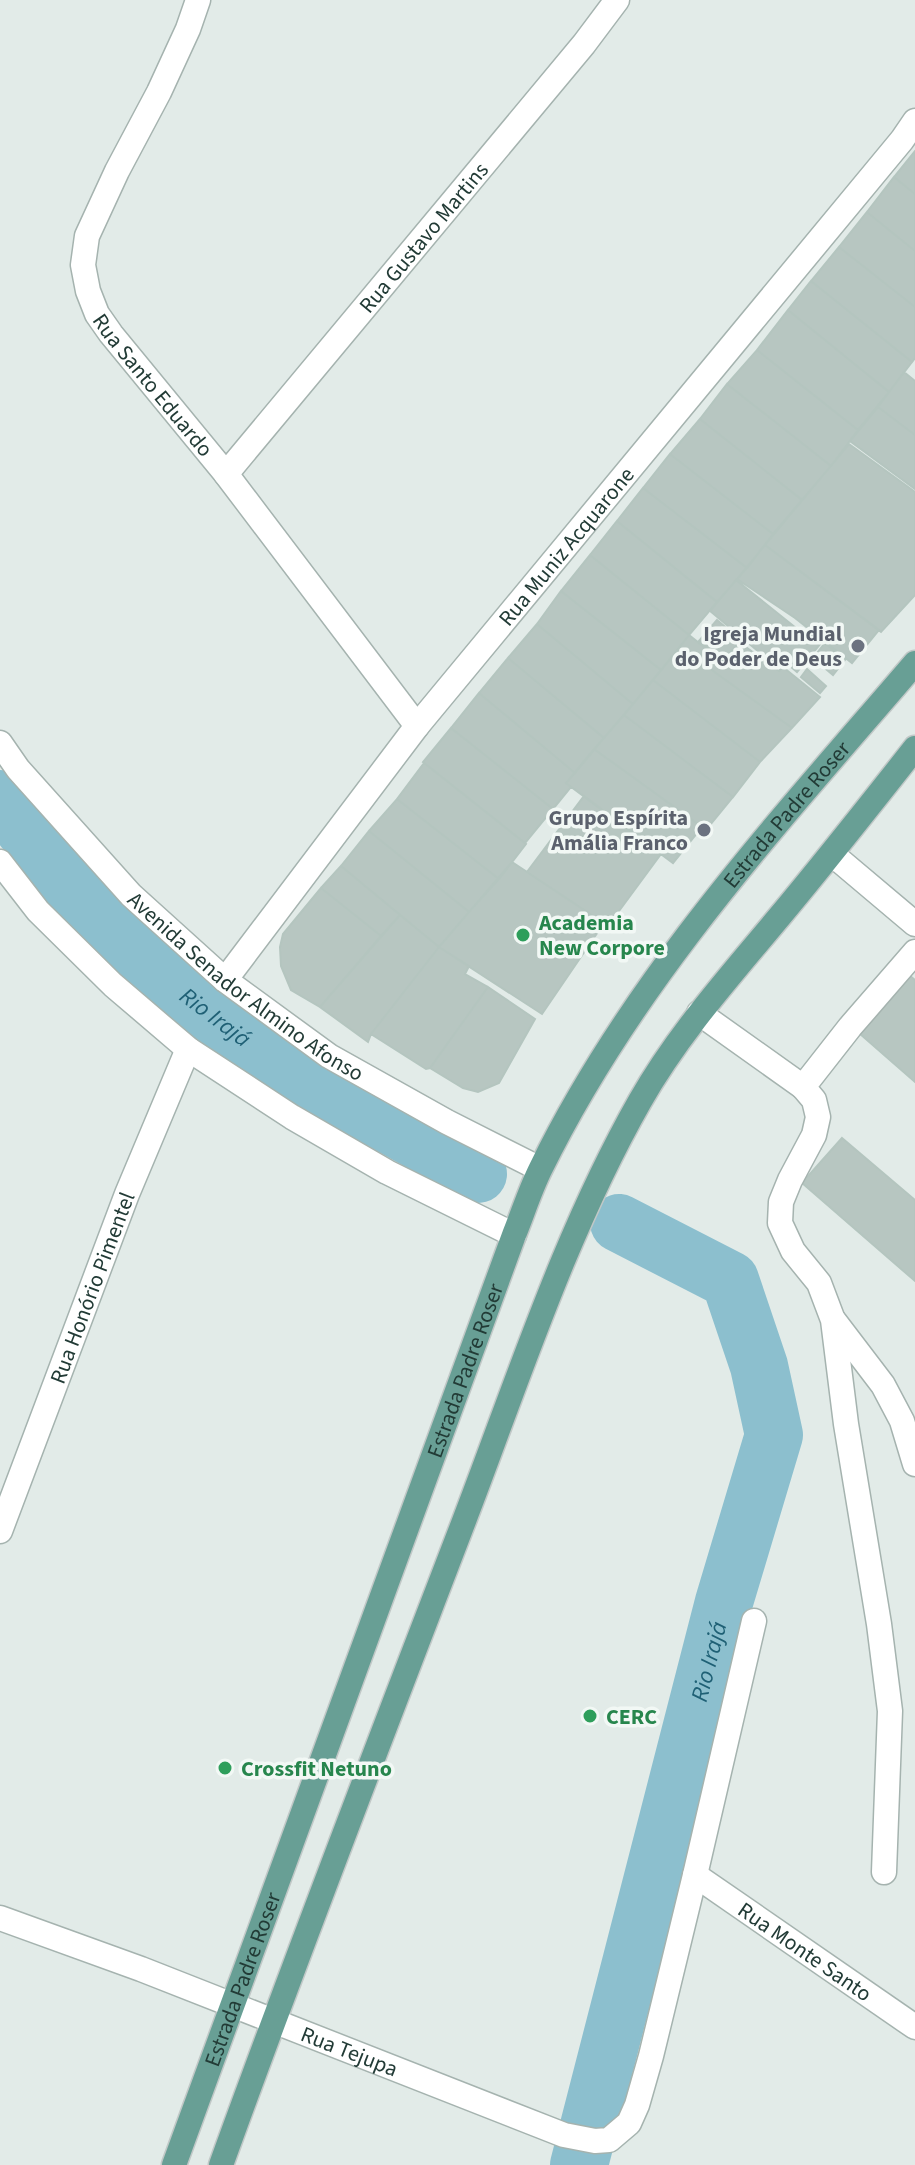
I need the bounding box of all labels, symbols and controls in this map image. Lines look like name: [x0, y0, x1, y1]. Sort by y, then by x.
street label: Rua Gustavo Martins: [351, 156, 496, 320]
street label: Rua Santo Eduardo: [84, 307, 221, 464]
street label: Rua Muniz Acquarone: [491, 460, 642, 633]
place label: Igreja Mundial do Poder de Deus: [675, 618, 843, 675]
marker: Igreja Mundial do Poder de Deus: [849, 637, 867, 655]
street label: Estrada Padre Roser: [716, 734, 858, 895]
place label: Grupo Espírita Amália Franco: [549, 802, 688, 859]
marker: Grupo Espírita Amália Franco: [695, 821, 713, 839]
street label: Avenida Senador Almino Afonso: [120, 884, 370, 1089]
place label: Academia New Corpore: [538, 907, 665, 964]
marker: Academia New Corpore: [514, 926, 532, 944]
water label: Rio Irajá: [172, 979, 258, 1056]
street label: Rua Honório Pimentel: [42, 1188, 143, 1388]
street label: Estrada Padre Roser: [419, 1279, 512, 1462]
water label: Rio Irajá: [682, 1618, 736, 1705]
place label: CERC: [606, 1701, 657, 1733]
marker: CERC: [581, 1707, 599, 1725]
place label: Crossfit Netuno: [241, 1753, 392, 1785]
marker: Crossfit Netuno: [216, 1759, 234, 1777]
street label: Estrada Padre Roser: [196, 1887, 290, 2071]
street label: Rua Monte Santo: [731, 1894, 878, 2010]
street label: Rua Tejupa: [296, 2018, 402, 2085]

